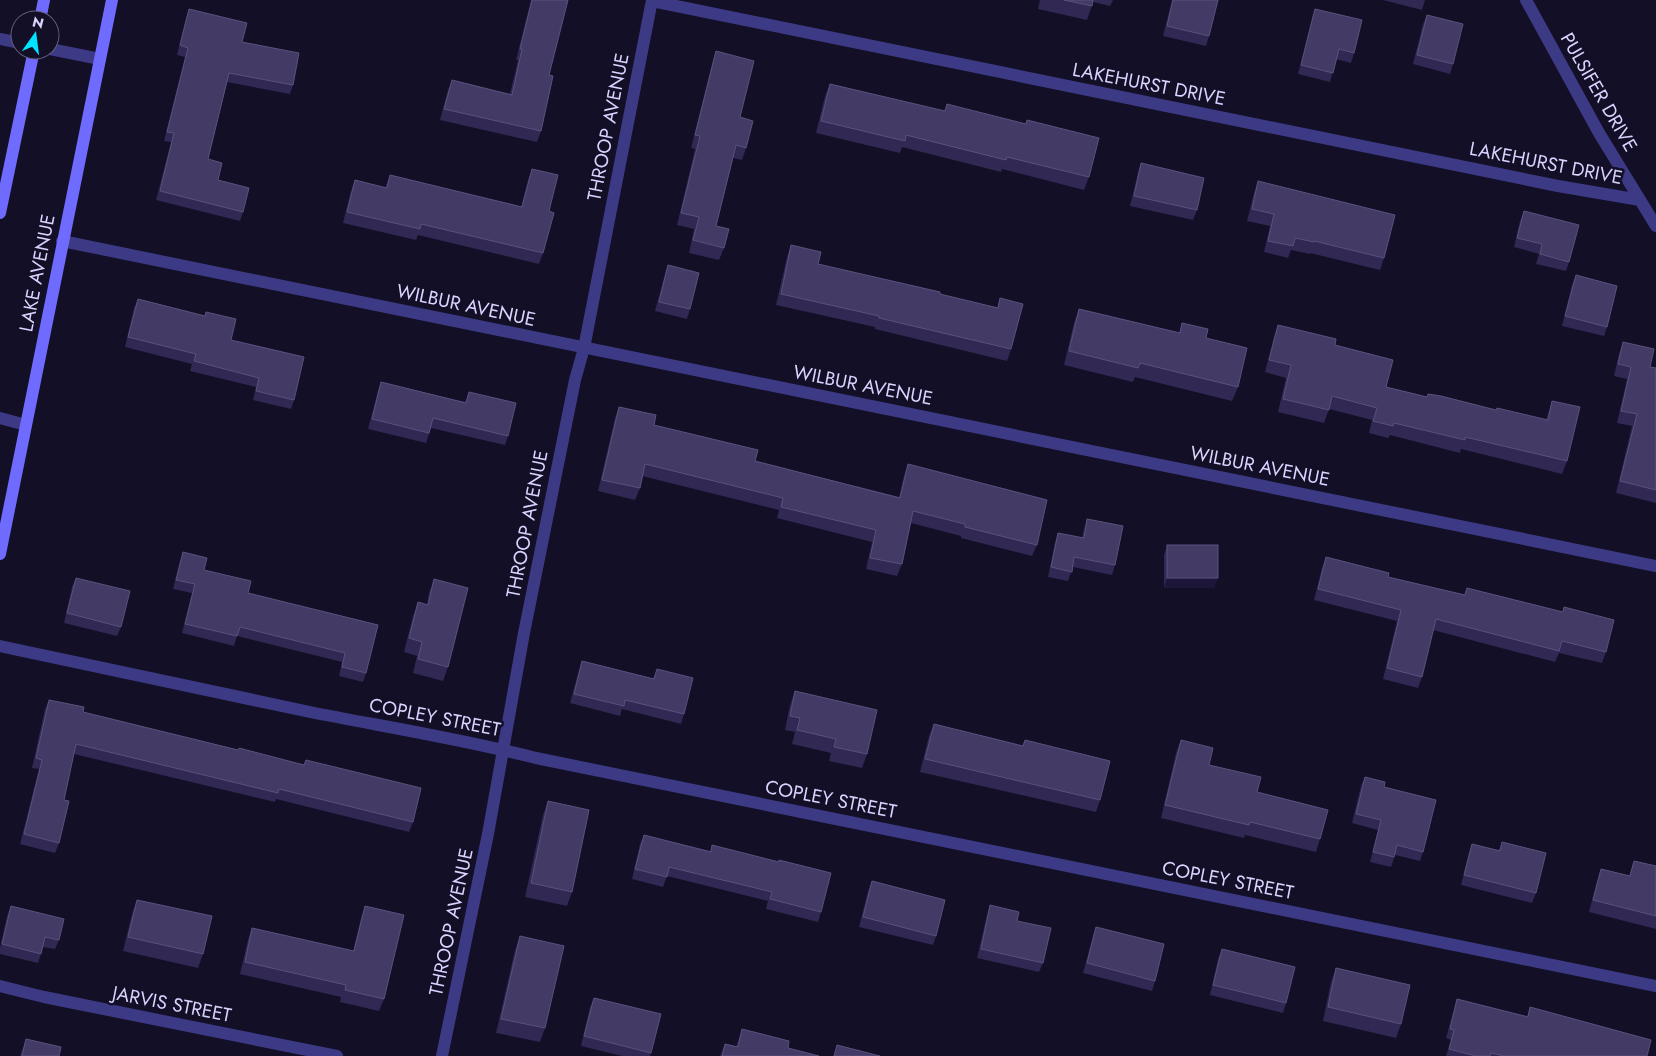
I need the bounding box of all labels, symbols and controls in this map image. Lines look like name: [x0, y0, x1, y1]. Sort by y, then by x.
north arrow: [10, 10, 60, 60]
text: N: [30, 11, 46, 33]
street label: PULSIFER DRIVE: [1554, 27, 1644, 157]
street label: THROOP AVENUE: [580, 51, 636, 203]
street label: LAKEHURST DRIVE: [1070, 56, 1228, 112]
street label: LAKEHURST DRIVE: [1467, 135, 1625, 191]
street label: LAKE AVENUE: [12, 212, 62, 334]
street label: WILBUR AVENUE: [394, 277, 538, 333]
street label: WILBUR AVENUE: [791, 358, 935, 412]
street label: WILBUR AVENUE: [1188, 439, 1332, 493]
street label: THROOP AVENUE: [499, 448, 555, 600]
street label: COPLEY STREET: [367, 691, 503, 743]
street label: COPLEY STREET: [763, 773, 899, 825]
street label: THROOP AVENUE: [422, 846, 480, 998]
street label: COPLEY STREET: [1160, 854, 1296, 906]
street label: JARVIS STREET: [107, 979, 234, 1029]

